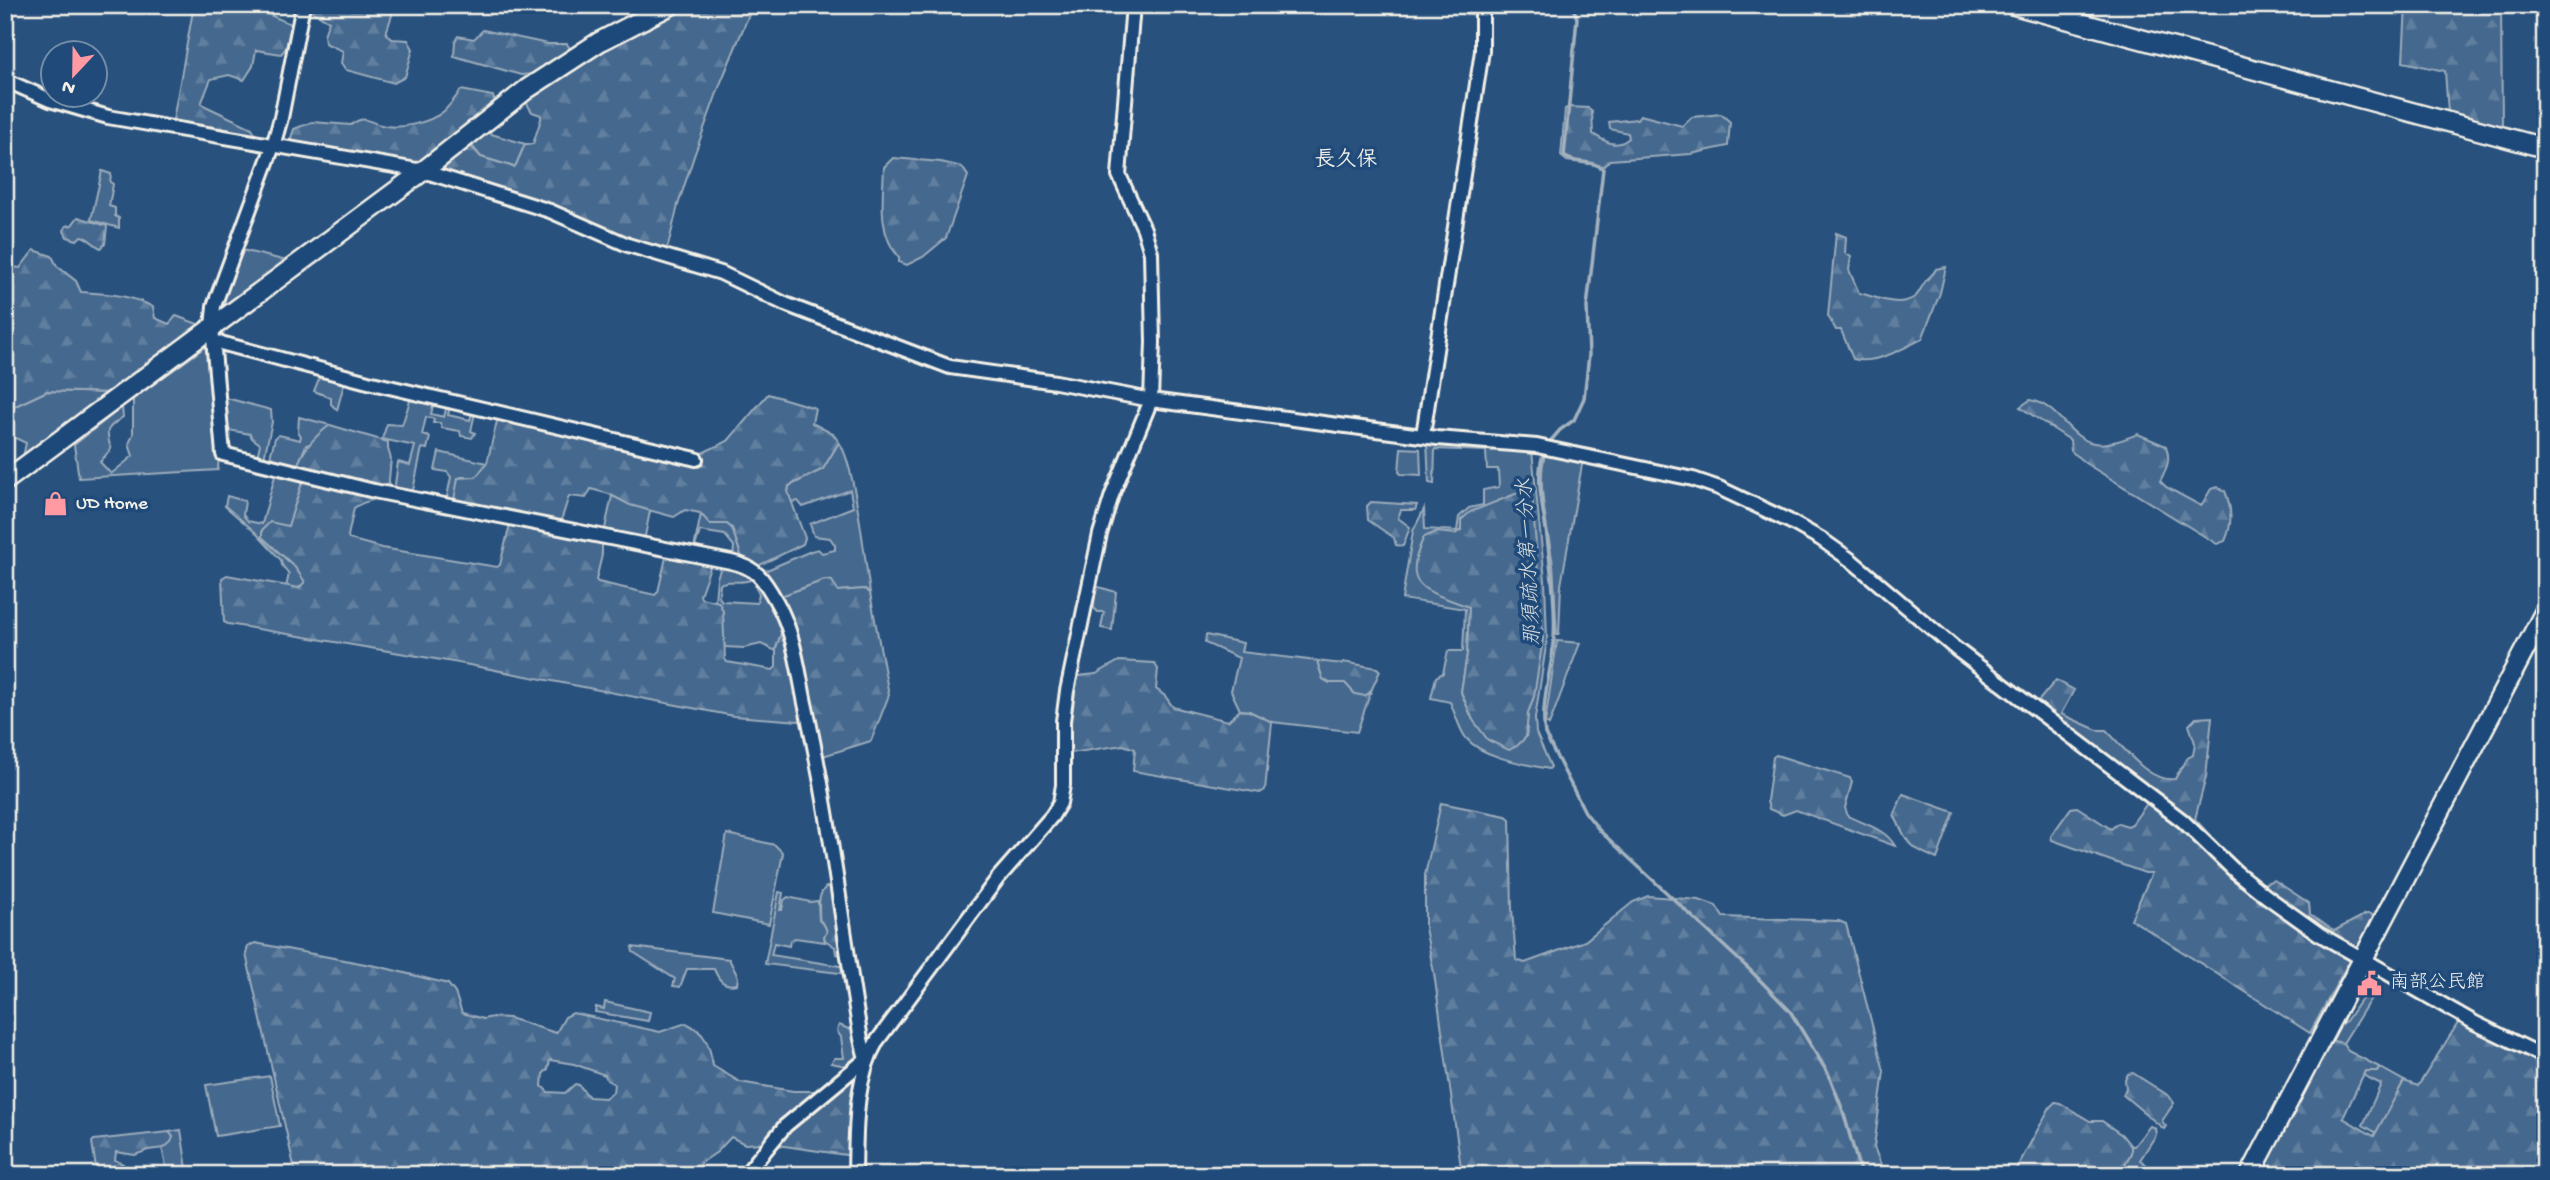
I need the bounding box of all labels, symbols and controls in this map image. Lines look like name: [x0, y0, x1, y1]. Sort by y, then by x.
north arrow: [38, 38, 108, 108]
text: N: [59, 74, 79, 100]
district label: 長久保: [1315, 147, 1378, 174]
water label: 那須疏水第一分水: [1513, 477, 1548, 647]
shop icon: UD Home: [42, 490, 70, 518]
place label: UD Home: [76, 493, 148, 516]
public building icon: 南部公民館: [2356, 969, 2384, 997]
place label: 南部公民館: [2390, 971, 2485, 995]

